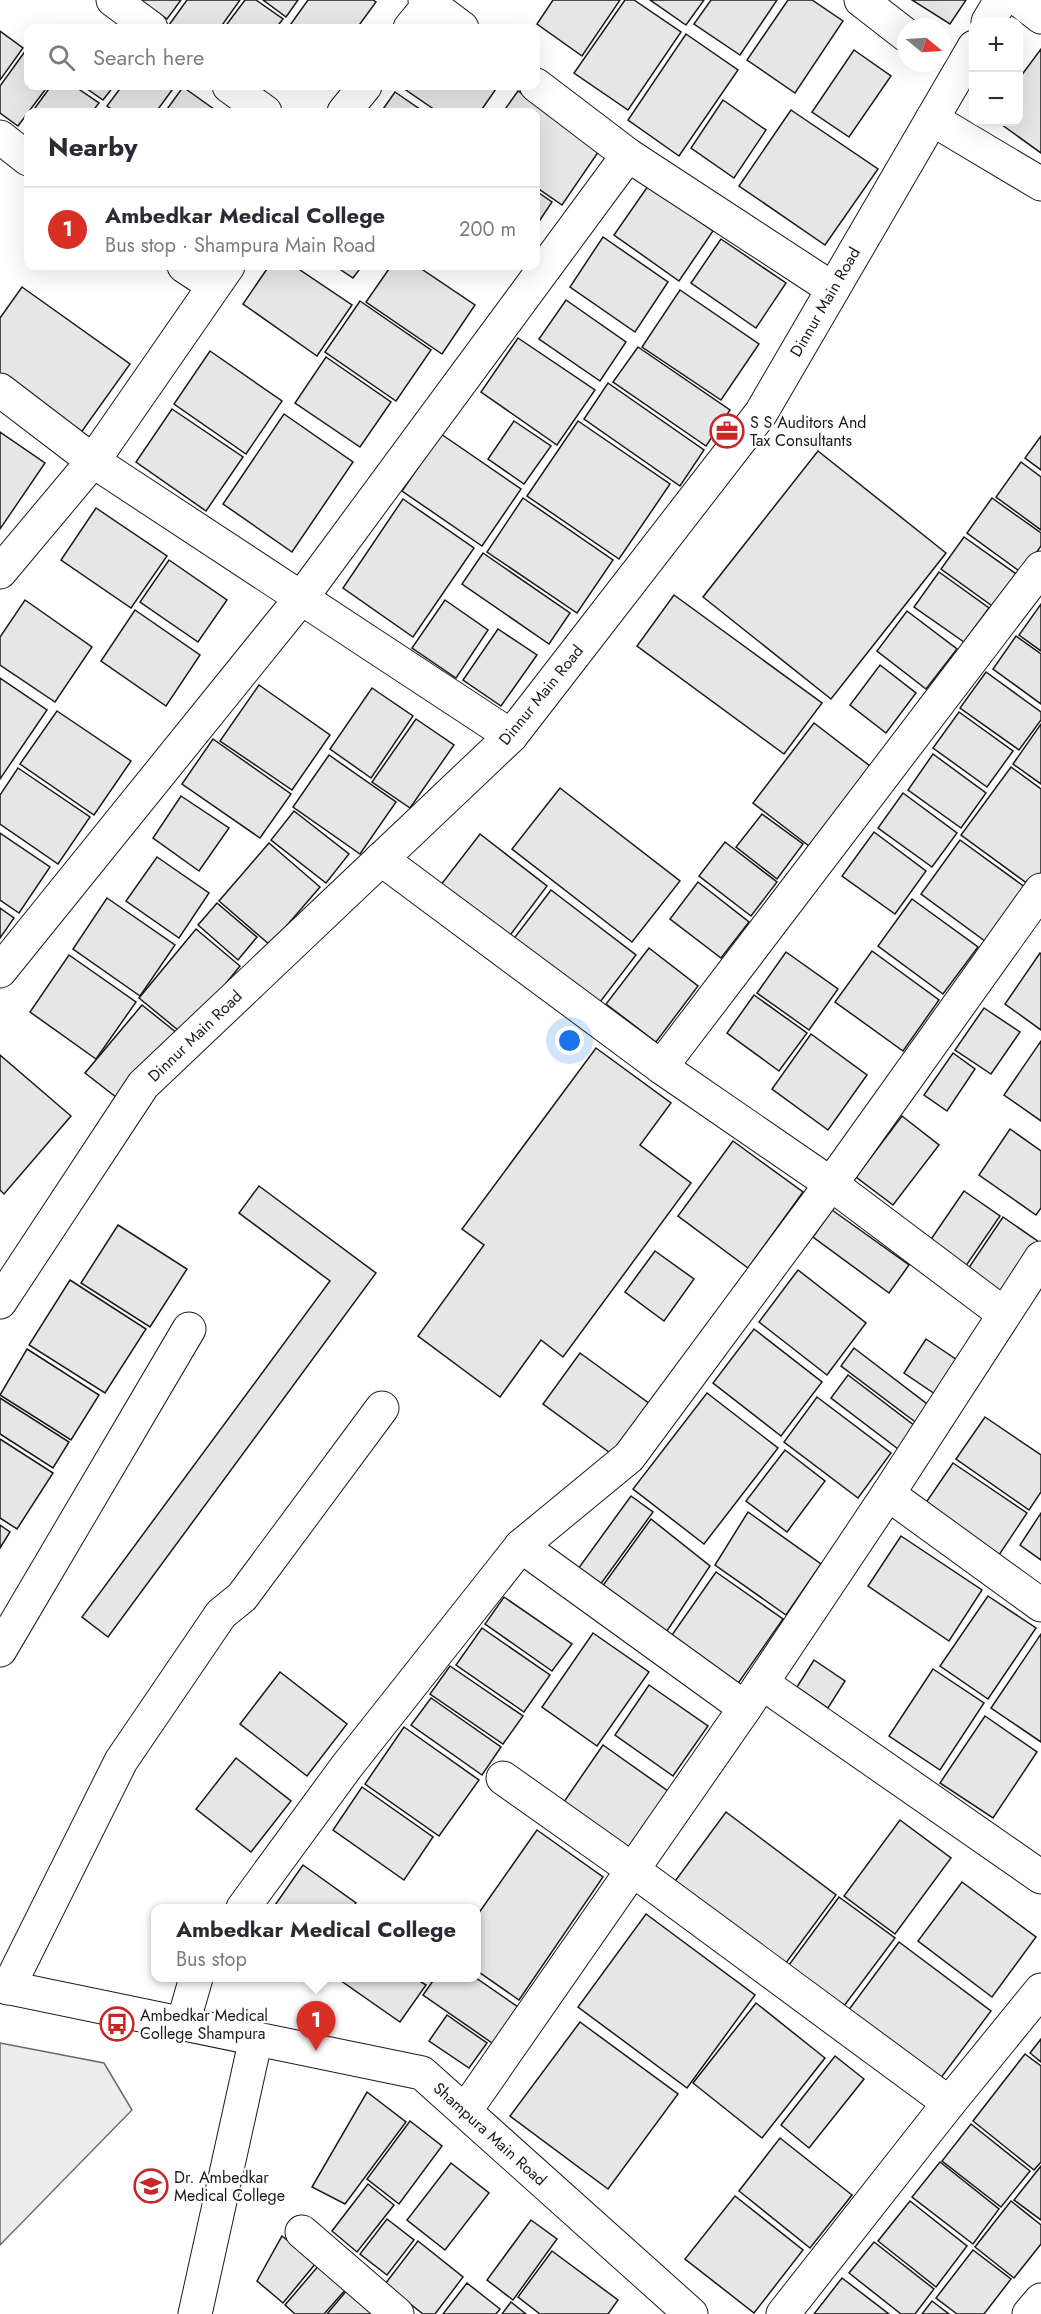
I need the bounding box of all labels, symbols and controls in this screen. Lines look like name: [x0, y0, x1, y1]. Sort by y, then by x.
north arrow: [897, 18, 951, 72]
map controls: [969, 18, 1023, 126]
button: +: [969, 18, 1023, 72]
search box: [24, 24, 540, 90]
icon: search: [45, 41, 78, 74]
text: Search here: [93, 41, 204, 73]
button: −: [969, 72, 1023, 126]
text: Nearby: [48, 128, 137, 166]
text: Ambedkar Medical College: [105, 199, 385, 231]
text: 1: [62, 215, 73, 244]
text: 200 m: [459, 215, 516, 244]
text: Bus stop · Shampura Main Road: [105, 231, 376, 260]
street label: Dinnur Main Road: [784, 243, 866, 361]
place label: S S Auditors And Tax Consultants: [750, 411, 866, 452]
office icon: S S Auditors And Tax Consultants: [709, 413, 745, 449]
street label: Dinnur Main Road: [493, 640, 589, 750]
street label: Dinnur Main Road: [143, 985, 247, 1087]
your location: [555, 1026, 584, 1055]
popup: [151, 1904, 481, 1982]
text: Ambedkar Medical College: [176, 1913, 456, 1945]
text: Bus stop: [176, 1945, 247, 1974]
pin: 1: [296, 2002, 336, 2051]
place label: Ambedkar Medical College Shampura: [140, 2004, 268, 2045]
bus stop icon: Ambedkar Medical College Shampura: [99, 2006, 135, 2042]
street label: Shampura Main Road: [428, 2077, 552, 2191]
place label: Dr. Ambedkar Medical College: [174, 2166, 285, 2207]
school or university icon: Dr. Ambedkar Medical College: [133, 2168, 169, 2204]

